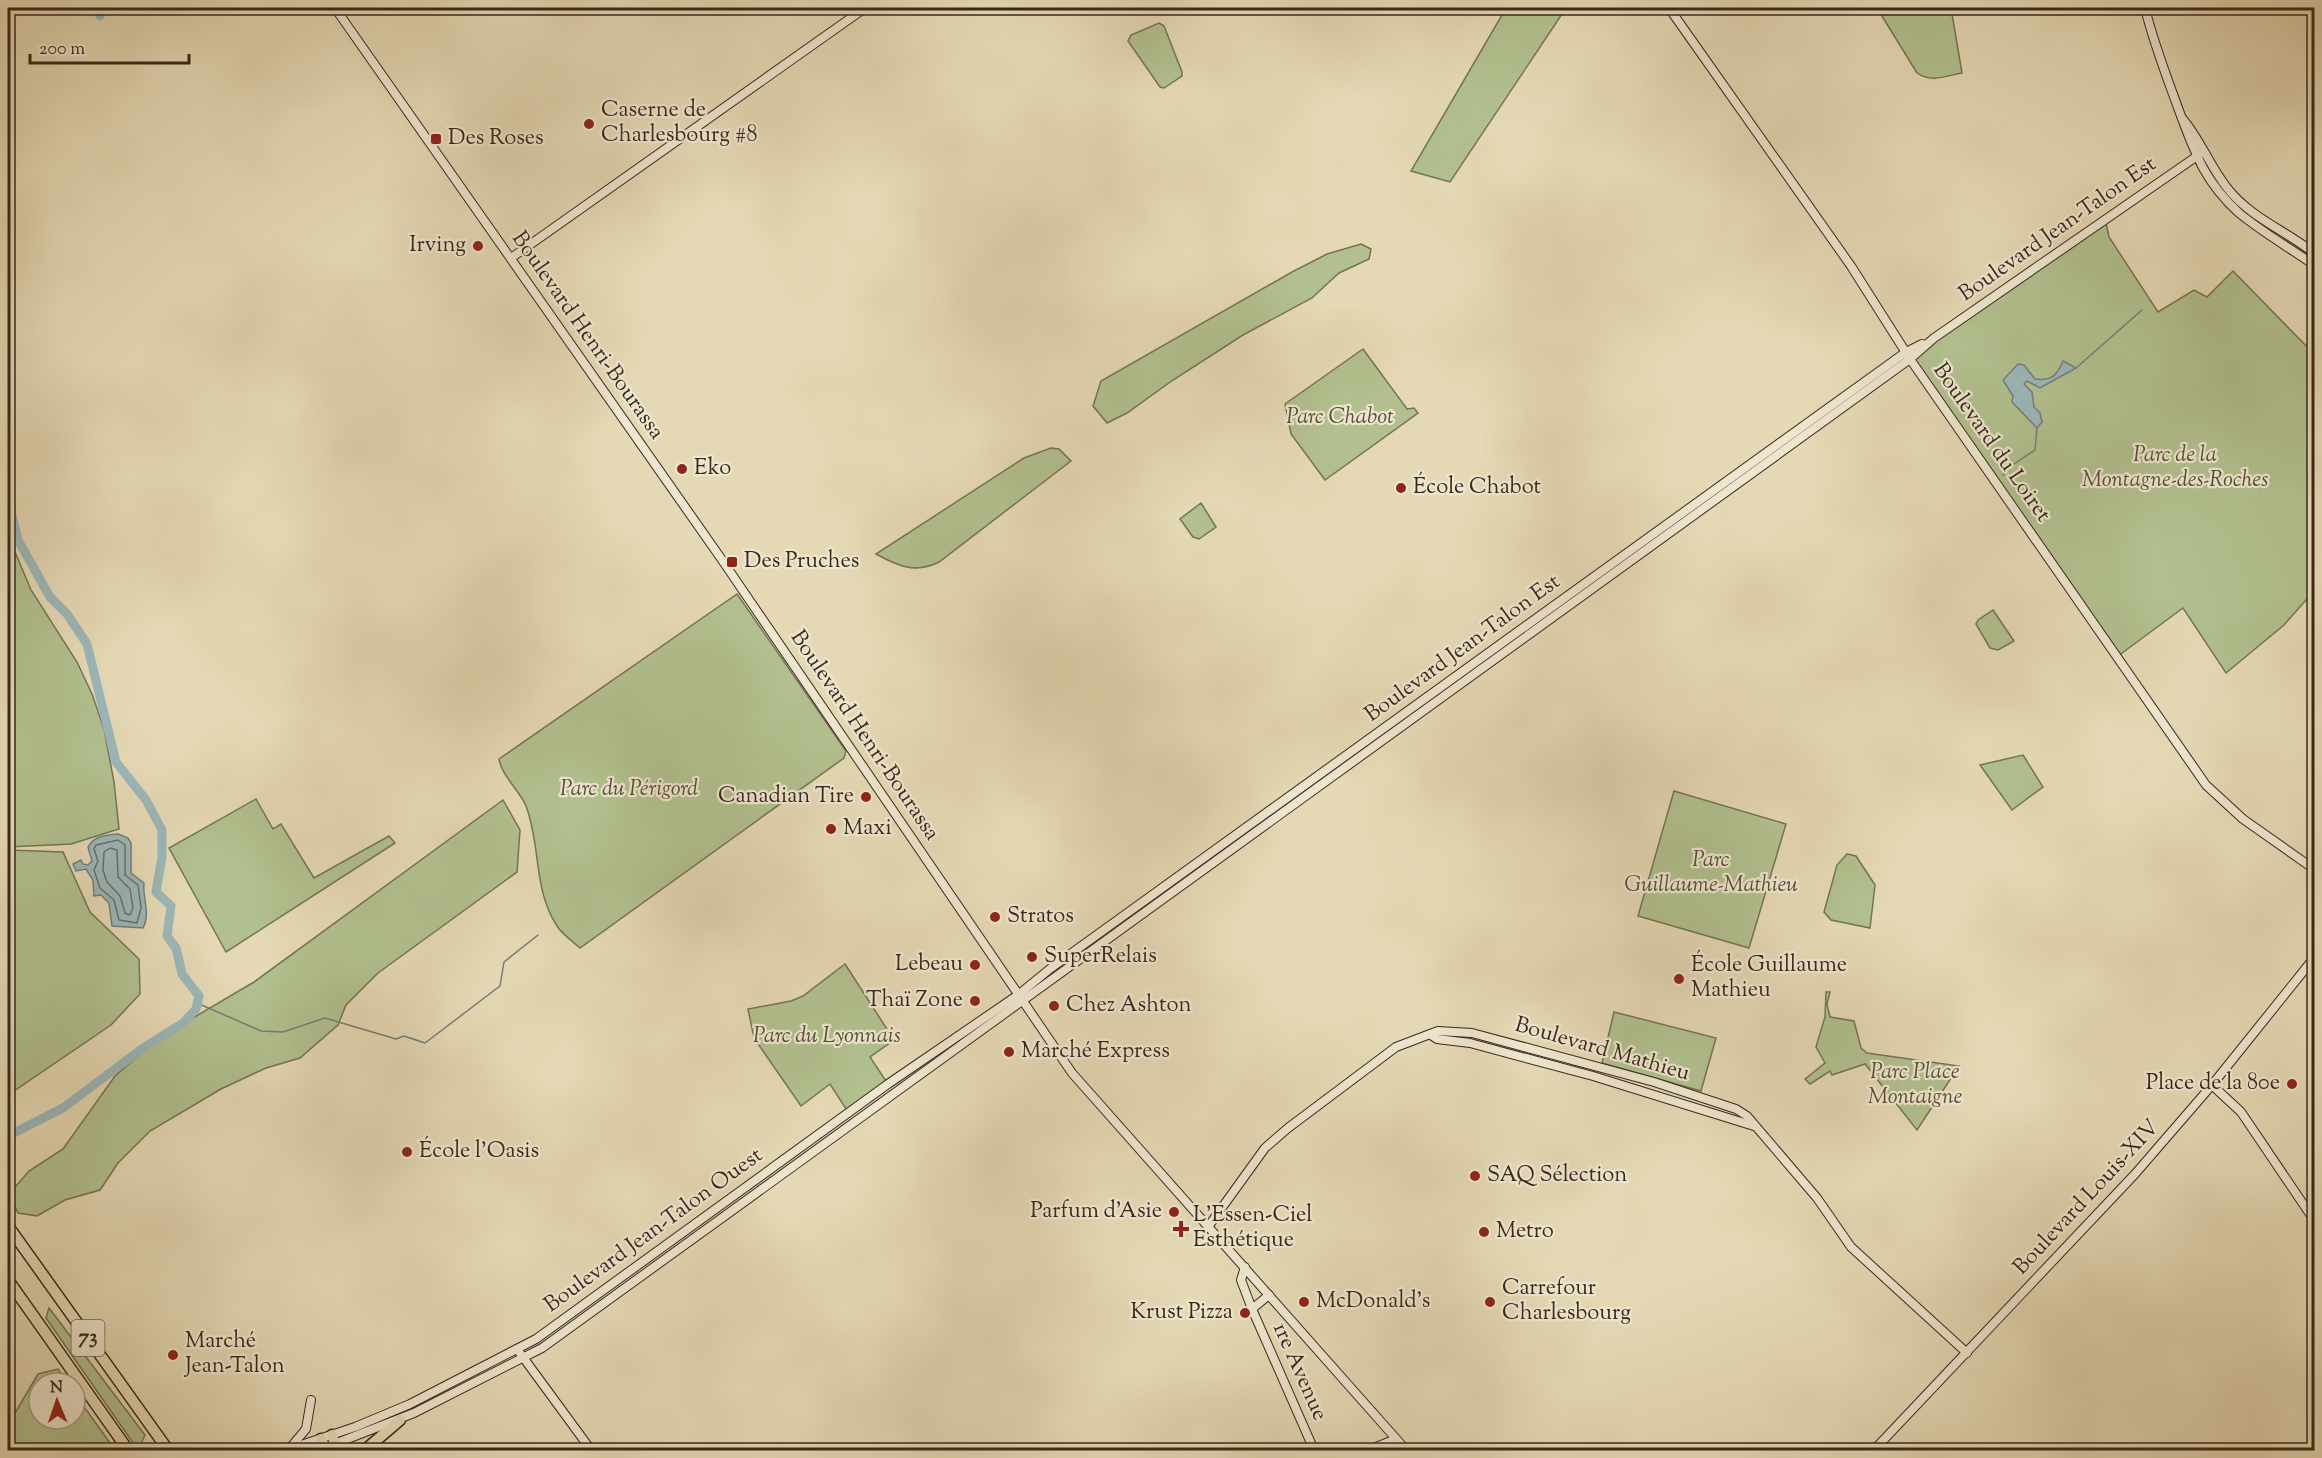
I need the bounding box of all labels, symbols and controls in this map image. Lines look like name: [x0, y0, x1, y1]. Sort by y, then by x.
scale bar: [30, 27, 189, 65]
text: 200 m: [39, 37, 85, 63]
place label: Caserne de Charlesbourg #8: [601, 95, 757, 152]
marker: Caserne de Charlesbourg #8: [582, 117, 596, 131]
place label: Des Roses: [448, 123, 544, 155]
marker: Des Roses: [429, 132, 443, 146]
street label: Boulevard Jean-Talon Est: [1953, 149, 2164, 310]
street label: Boulevard Henri-Bourassa: [503, 225, 671, 447]
place label: Irving: [409, 230, 466, 262]
marker: Irving: [471, 239, 485, 253]
street label: Boulevard du Loiret: [1924, 357, 2058, 530]
park label: Parc Chabot: [1286, 402, 1394, 434]
park label: Parc de la Montagne-des-Roches: [2082, 440, 2268, 497]
place label: Eko: [694, 453, 731, 485]
marker: Eko: [675, 462, 689, 476]
place label: École Chabot: [1413, 471, 1542, 504]
marker: École Chabot: [1394, 481, 1408, 495]
place label: Des Pruches: [744, 546, 859, 578]
marker: Des Pruches: [725, 555, 739, 569]
street label: Boulevard Jean-Talon Est: [1359, 567, 1568, 731]
street label: Boulevard Henri-Bourassa: [781, 624, 947, 848]
park label: Parc du Périgord: [560, 774, 698, 806]
place label: Canadian Tire: [718, 781, 854, 813]
marker: Canadian Tire: [859, 790, 873, 804]
place label: Maxi: [843, 813, 892, 845]
marker: Maxi: [824, 822, 838, 836]
park label: Parc Guillaume-Mathieu: [1624, 845, 1798, 902]
place label: Stratos: [1007, 901, 1074, 933]
marker: Stratos: [988, 910, 1002, 924]
place label: SuperRelais: [1044, 941, 1157, 973]
place label: Lebeau: [895, 949, 963, 981]
place label: École Guillaume Mathieu: [1691, 949, 1847, 1007]
marker: SuperRelais: [1025, 950, 1039, 964]
marker: Lebeau: [968, 958, 982, 972]
marker: École Guillaume Mathieu: [1672, 972, 1686, 986]
place label: Thaï Zone: [866, 985, 963, 1017]
place label: Chez Ashton: [1066, 990, 1191, 1022]
marker: Thaï Zone: [968, 994, 982, 1008]
marker: Chez Ashton: [1047, 999, 1061, 1013]
street label: Boulevard Mathieu: [1511, 1010, 1694, 1090]
park label: Parc du Lyonnais: [753, 1021, 901, 1053]
place label: Marché Express: [1021, 1036, 1170, 1068]
marker: Marché Express: [1002, 1045, 1016, 1059]
park label: Parc Place Montaigne: [1868, 1057, 1962, 1114]
place label: Place de la 80e: [2146, 1068, 2280, 1100]
marker: Place de la 80e: [2285, 1077, 2299, 1091]
street label: Boulevard Louis-XIV: [2006, 1113, 2168, 1283]
place label: École l'Oasis: [419, 1135, 539, 1168]
street label: Boulevard Jean-Talon Ouest: [538, 1140, 770, 1321]
marker: École l'Oasis: [400, 1145, 414, 1159]
place label: SAQ Sélection: [1487, 1160, 1627, 1192]
marker: SAQ Sélection: [1468, 1169, 1482, 1183]
place label: Parfum d'Asie: [1030, 1196, 1162, 1228]
place label: L'Essen-Ciel Esthétique: [1193, 1200, 1312, 1257]
marker: Parfum d'Asie: [1167, 1205, 1181, 1219]
place label: Metro: [1496, 1216, 1554, 1248]
marker: L'Essen-Ciel Esthétique: [1174, 1222, 1188, 1236]
marker: Metro: [1477, 1225, 1491, 1239]
place label: Carrefour Charlesbourg: [1502, 1273, 1631, 1330]
place label: McDonald's: [1316, 1286, 1430, 1318]
marker: McDonald's: [1297, 1295, 1311, 1309]
marker: Carrefour Charlesbourg: [1483, 1295, 1497, 1309]
place label: Krust Pizza: [1131, 1297, 1233, 1329]
marker: Krust Pizza: [1238, 1306, 1252, 1320]
street label: 1re Avenue: [1263, 1318, 1335, 1426]
road number: 73: [72, 1320, 104, 1356]
place label: Marché Jean-Talon: [184, 1326, 285, 1383]
marker: Marché Jean-Talon: [166, 1348, 180, 1362]
north arrow: [27, 1371, 87, 1431]
text: N: [50, 1377, 64, 1400]

